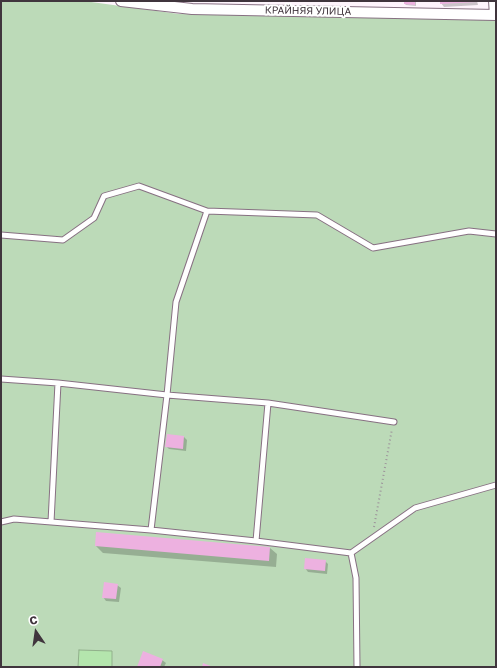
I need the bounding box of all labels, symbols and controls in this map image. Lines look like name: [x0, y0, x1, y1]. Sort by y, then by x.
street label: КРАЙНЯЯ УЛИЦА: [265, 4, 351, 18]
north arrow: [16, 612, 56, 652]
text: С: [28, 613, 38, 627]

